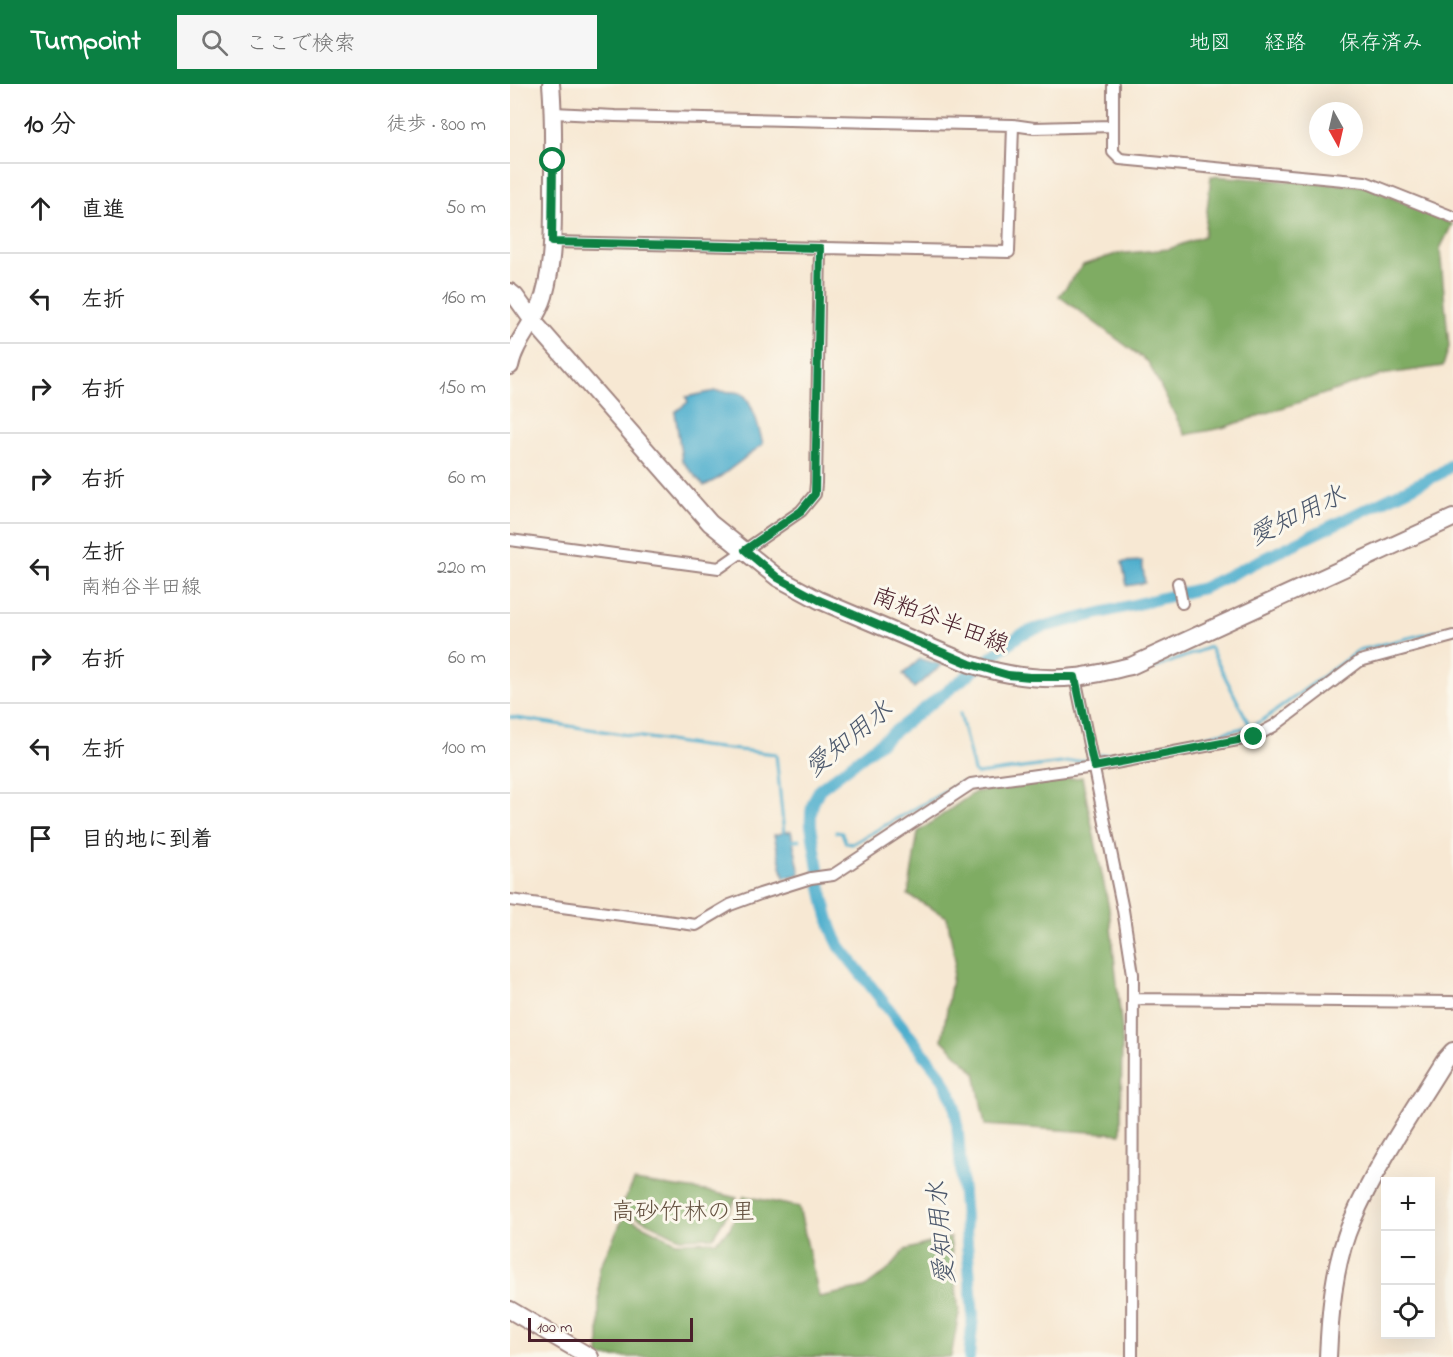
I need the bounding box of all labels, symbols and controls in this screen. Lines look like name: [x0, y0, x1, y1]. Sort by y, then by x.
search box: [177, 15, 597, 69]
text: Turnpoint: [30, 22, 141, 63]
icon: search: [198, 26, 231, 59]
text: ここで検索: [246, 29, 356, 61]
text: 地図: [1189, 29, 1231, 59]
text: 経路: [1264, 29, 1306, 59]
text: 保存済み: [1339, 29, 1423, 59]
north arrow: [1309, 102, 1363, 156]
text: 10 分: [24, 107, 76, 145]
text: 徒歩 · 800 m: [386, 111, 486, 140]
route start: [539, 147, 565, 173]
icon: ahead: [24, 192, 57, 225]
text: 50 m: [445, 194, 486, 223]
text: 直進: [81, 195, 125, 227]
icon: left: [24, 282, 57, 315]
text: 160 m: [442, 284, 486, 313]
text: 左折: [81, 285, 125, 317]
icon: right: [24, 372, 57, 405]
text: 150 m: [439, 374, 486, 403]
text: 右折: [81, 375, 125, 407]
icon: right: [24, 462, 57, 495]
text: 60 m: [448, 464, 486, 493]
text: 右折: [81, 465, 125, 497]
water label: 愛知用水: [1243, 477, 1353, 557]
text: 左折: [81, 538, 125, 570]
icon: left: [24, 552, 57, 585]
text: 220 m: [437, 554, 486, 583]
text: 南粕谷半田線: [81, 574, 201, 603]
street label: 南粕谷半田線: [867, 580, 1013, 664]
icon: right: [24, 642, 57, 675]
text: 60 m: [448, 644, 486, 673]
text: 右折: [81, 645, 125, 677]
water label: 愛知用水: [798, 693, 902, 787]
route end: [1240, 723, 1266, 749]
icon: left: [24, 732, 57, 765]
text: 100 m: [442, 734, 486, 763]
text: 左折: [81, 735, 125, 767]
icon: arrive: [24, 822, 57, 855]
text: 目的地に到着: [81, 825, 213, 857]
map controls: [1381, 1177, 1435, 1339]
button: +: [1381, 1177, 1435, 1231]
water label: 愛知用水: [920, 1180, 966, 1286]
park label: 高砂竹林の里: [611, 1196, 755, 1231]
button: −: [1381, 1231, 1435, 1285]
button: locate: [1381, 1285, 1435, 1339]
scale bar: [528, 1315, 693, 1342]
text: 100 m: [537, 1316, 572, 1340]

